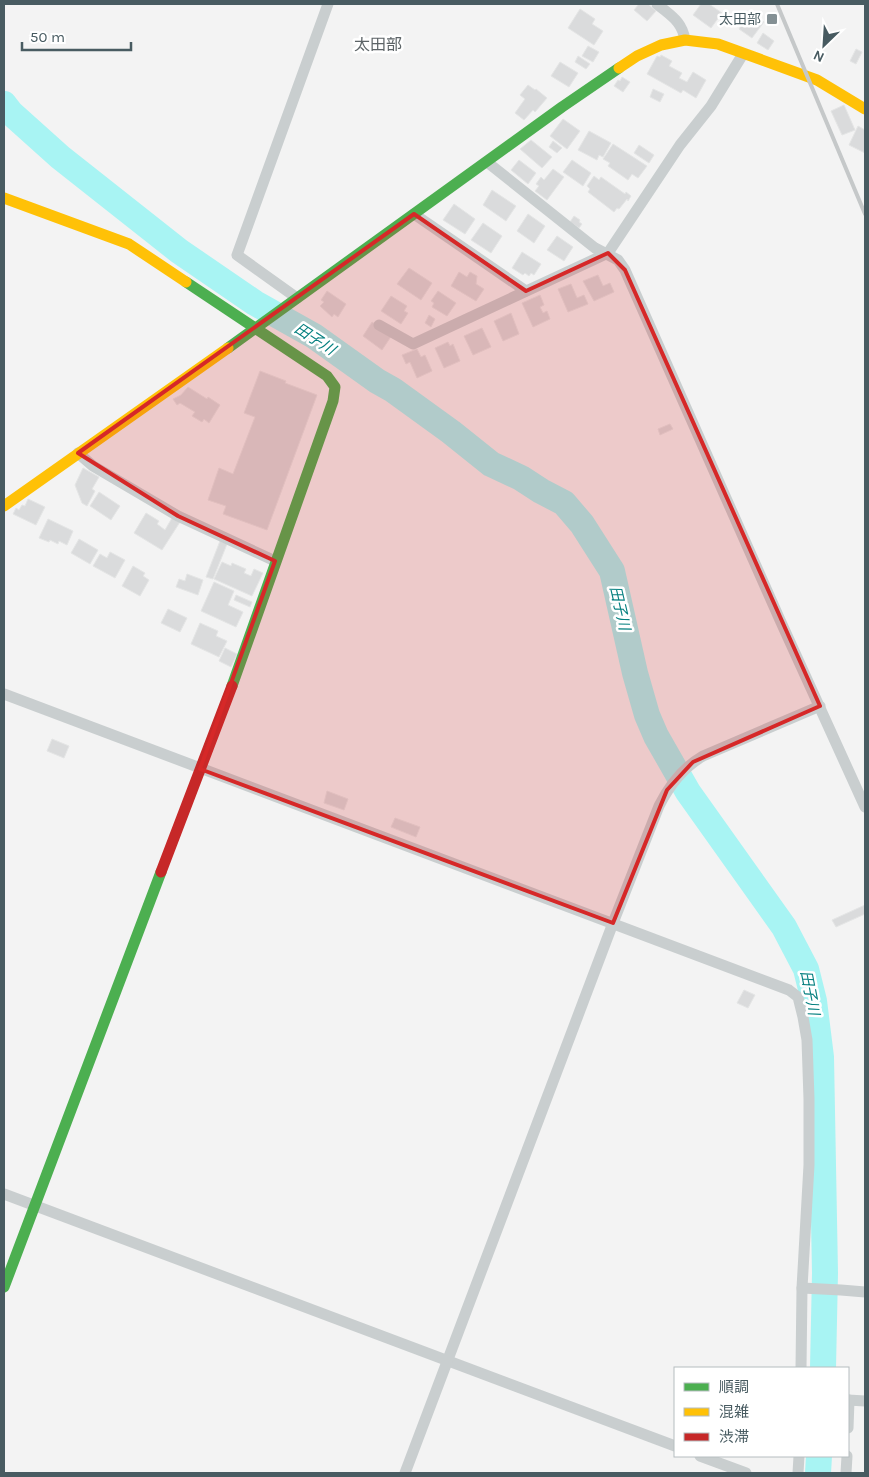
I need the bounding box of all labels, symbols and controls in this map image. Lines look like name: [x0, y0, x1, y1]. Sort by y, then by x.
place label: 太田部: [719, 11, 761, 28]
marker: 太田部: [765, 12, 779, 26]
scale bar: [22, 20, 131, 52]
north arrow: [799, 20, 849, 70]
text: 50 m: [30, 28, 65, 46]
district label: 太田部: [354, 35, 402, 54]
text: N: [811, 47, 827, 66]
water label: 田子川: [291, 319, 340, 360]
water label: 田子川: [606, 584, 634, 634]
water label: 田子川: [797, 969, 824, 1019]
legend: [674, 1367, 849, 1457]
text: 順調: [719, 1378, 749, 1396]
text: 混雑: [719, 1403, 749, 1421]
text: 渋滞: [719, 1428, 749, 1446]

